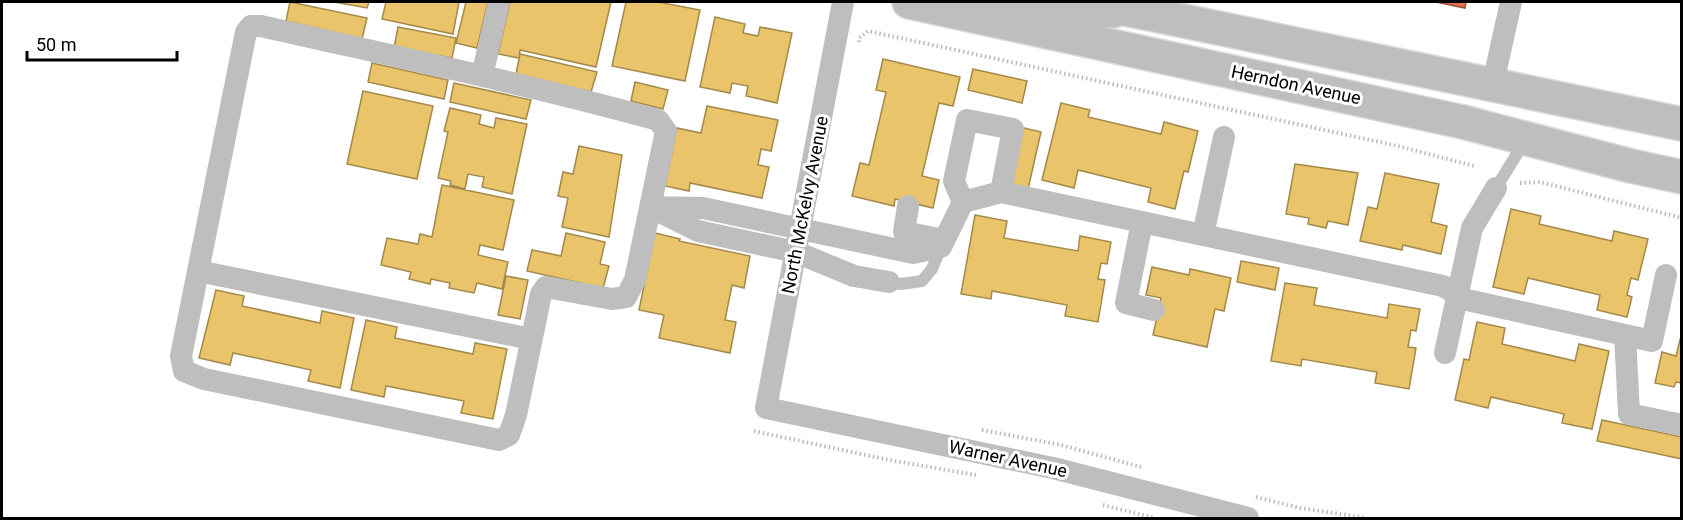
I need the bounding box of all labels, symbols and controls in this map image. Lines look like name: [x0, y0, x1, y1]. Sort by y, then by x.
scale bar: [27, 24, 177, 62]
text: 50 m: [36, 34, 76, 55]
street label: Herndon Avenue: [1229, 61, 1363, 109]
street label: North McKelvy Avenue: [777, 114, 832, 296]
street label: Warner Avenue: [947, 436, 1069, 481]

